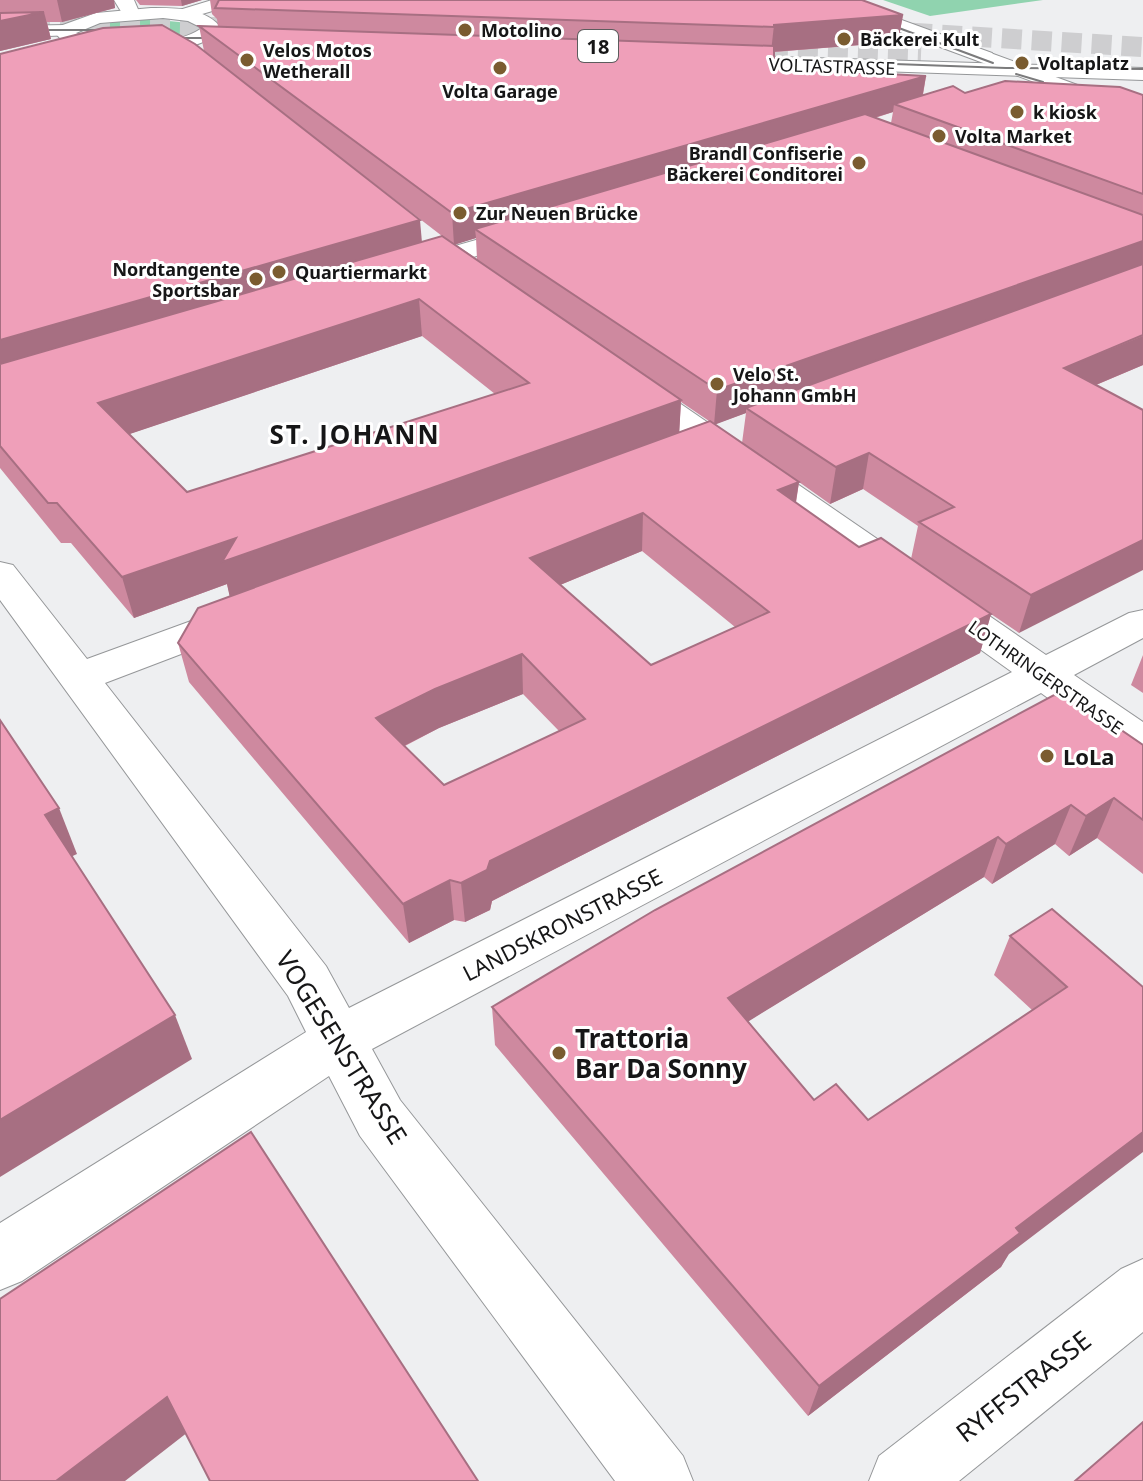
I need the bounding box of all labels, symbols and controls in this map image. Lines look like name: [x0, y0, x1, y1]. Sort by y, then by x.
place label: Motolino: [481, 18, 562, 42]
marker: Motolino: [456, 21, 474, 39]
place label: Bäckerei Kult: [860, 27, 979, 51]
road number: 18: [578, 30, 618, 62]
marker: Bäckerei Kult: [835, 30, 853, 48]
place label: Velos Motos Wetherall: [263, 38, 372, 83]
marker: Velos Motos Wetherall: [238, 51, 256, 69]
place label: Voltaplatz: [1038, 51, 1129, 75]
street label: VOLTASTRASSE: [768, 52, 896, 80]
marker: Voltaplatz: [1013, 54, 1031, 72]
marker: Volta Garage: [491, 59, 509, 77]
place label: Volta Garage: [442, 79, 558, 103]
place label: k kiosk: [1033, 100, 1098, 124]
marker: k kiosk: [1008, 103, 1026, 121]
place label: Volta Market: [955, 124, 1072, 148]
marker: Volta Market: [930, 127, 948, 145]
place label: Brandl Confiserie Bäckerei Conditorei: [666, 141, 843, 186]
marker: Brandl Confiserie Bäckerei Conditorei: [850, 154, 868, 172]
place label: Zur Neuen Brücke: [476, 201, 638, 225]
marker: Zur Neuen Brücke: [451, 204, 469, 222]
place label: Nordtangente Sportsbar: [112, 257, 240, 302]
place label: Quartiermarkt: [295, 260, 427, 284]
marker: Quartiermarkt: [270, 263, 288, 281]
marker: Nordtangente Sportsbar: [247, 270, 265, 288]
place label: Velo St. Johann GmbH: [731, 362, 857, 407]
marker: Velo St. Johann GmbH: [708, 375, 726, 393]
district label: ST. JOHANN: [269, 416, 441, 452]
street label: LOTHRINGERSTRASSE: [964, 615, 1128, 739]
place label: LoLa: [1063, 741, 1115, 771]
marker: LoLa: [1038, 747, 1056, 765]
street label: LANDSKRONSTRASSE: [457, 861, 667, 987]
street label: VOGESENSTRASSE: [268, 943, 416, 1151]
place label: Trattoria Bar Da Sonny: [575, 1020, 747, 1086]
marker: Trattoria Bar Da Sonny: [550, 1044, 568, 1062]
street label: RYFFSTRASSE: [948, 1322, 1098, 1450]

